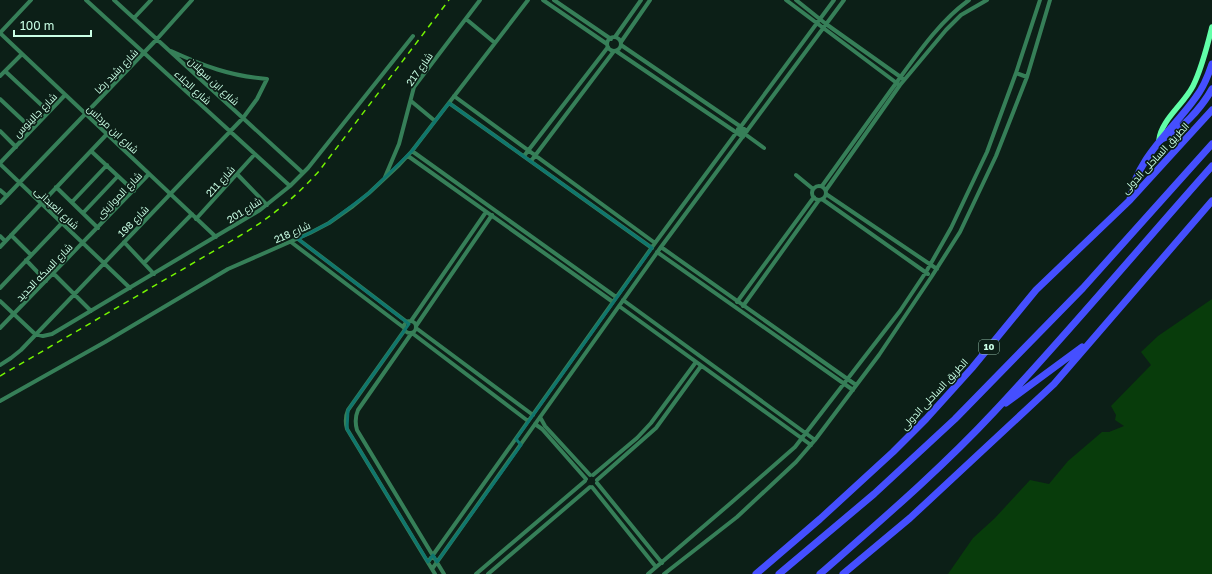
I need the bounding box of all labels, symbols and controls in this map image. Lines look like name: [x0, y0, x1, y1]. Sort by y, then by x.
scale bar: [14, 12, 91, 38]
text: 100 m: [20, 18, 54, 33]
street label: شارع رشيد رضا: [92, 46, 141, 96]
street label: شارع 217: [403, 50, 436, 89]
street label: شارع ابن سهلان: [185, 54, 242, 108]
street label: شارع الجلاء: [171, 67, 214, 107]
street label: شارع جالينوس: [11, 90, 60, 140]
street label: شارع ابن مرداس: [84, 102, 141, 157]
street label: الطريق الساحلى الدولى: [1119, 120, 1192, 197]
street label: شارع 211: [203, 163, 238, 200]
street label: شارع الموازينى: [94, 169, 145, 221]
street label: شارع العبدانى: [32, 184, 82, 232]
street label: شارع 201: [224, 195, 264, 226]
street label: شارع 198: [115, 203, 152, 240]
street label: شارع 218: [272, 219, 312, 246]
street label: شارع السكه الحديد: [13, 241, 75, 304]
road number: 10: [979, 340, 999, 354]
street label: الطريق الساحلى الدولى: [898, 356, 971, 433]

